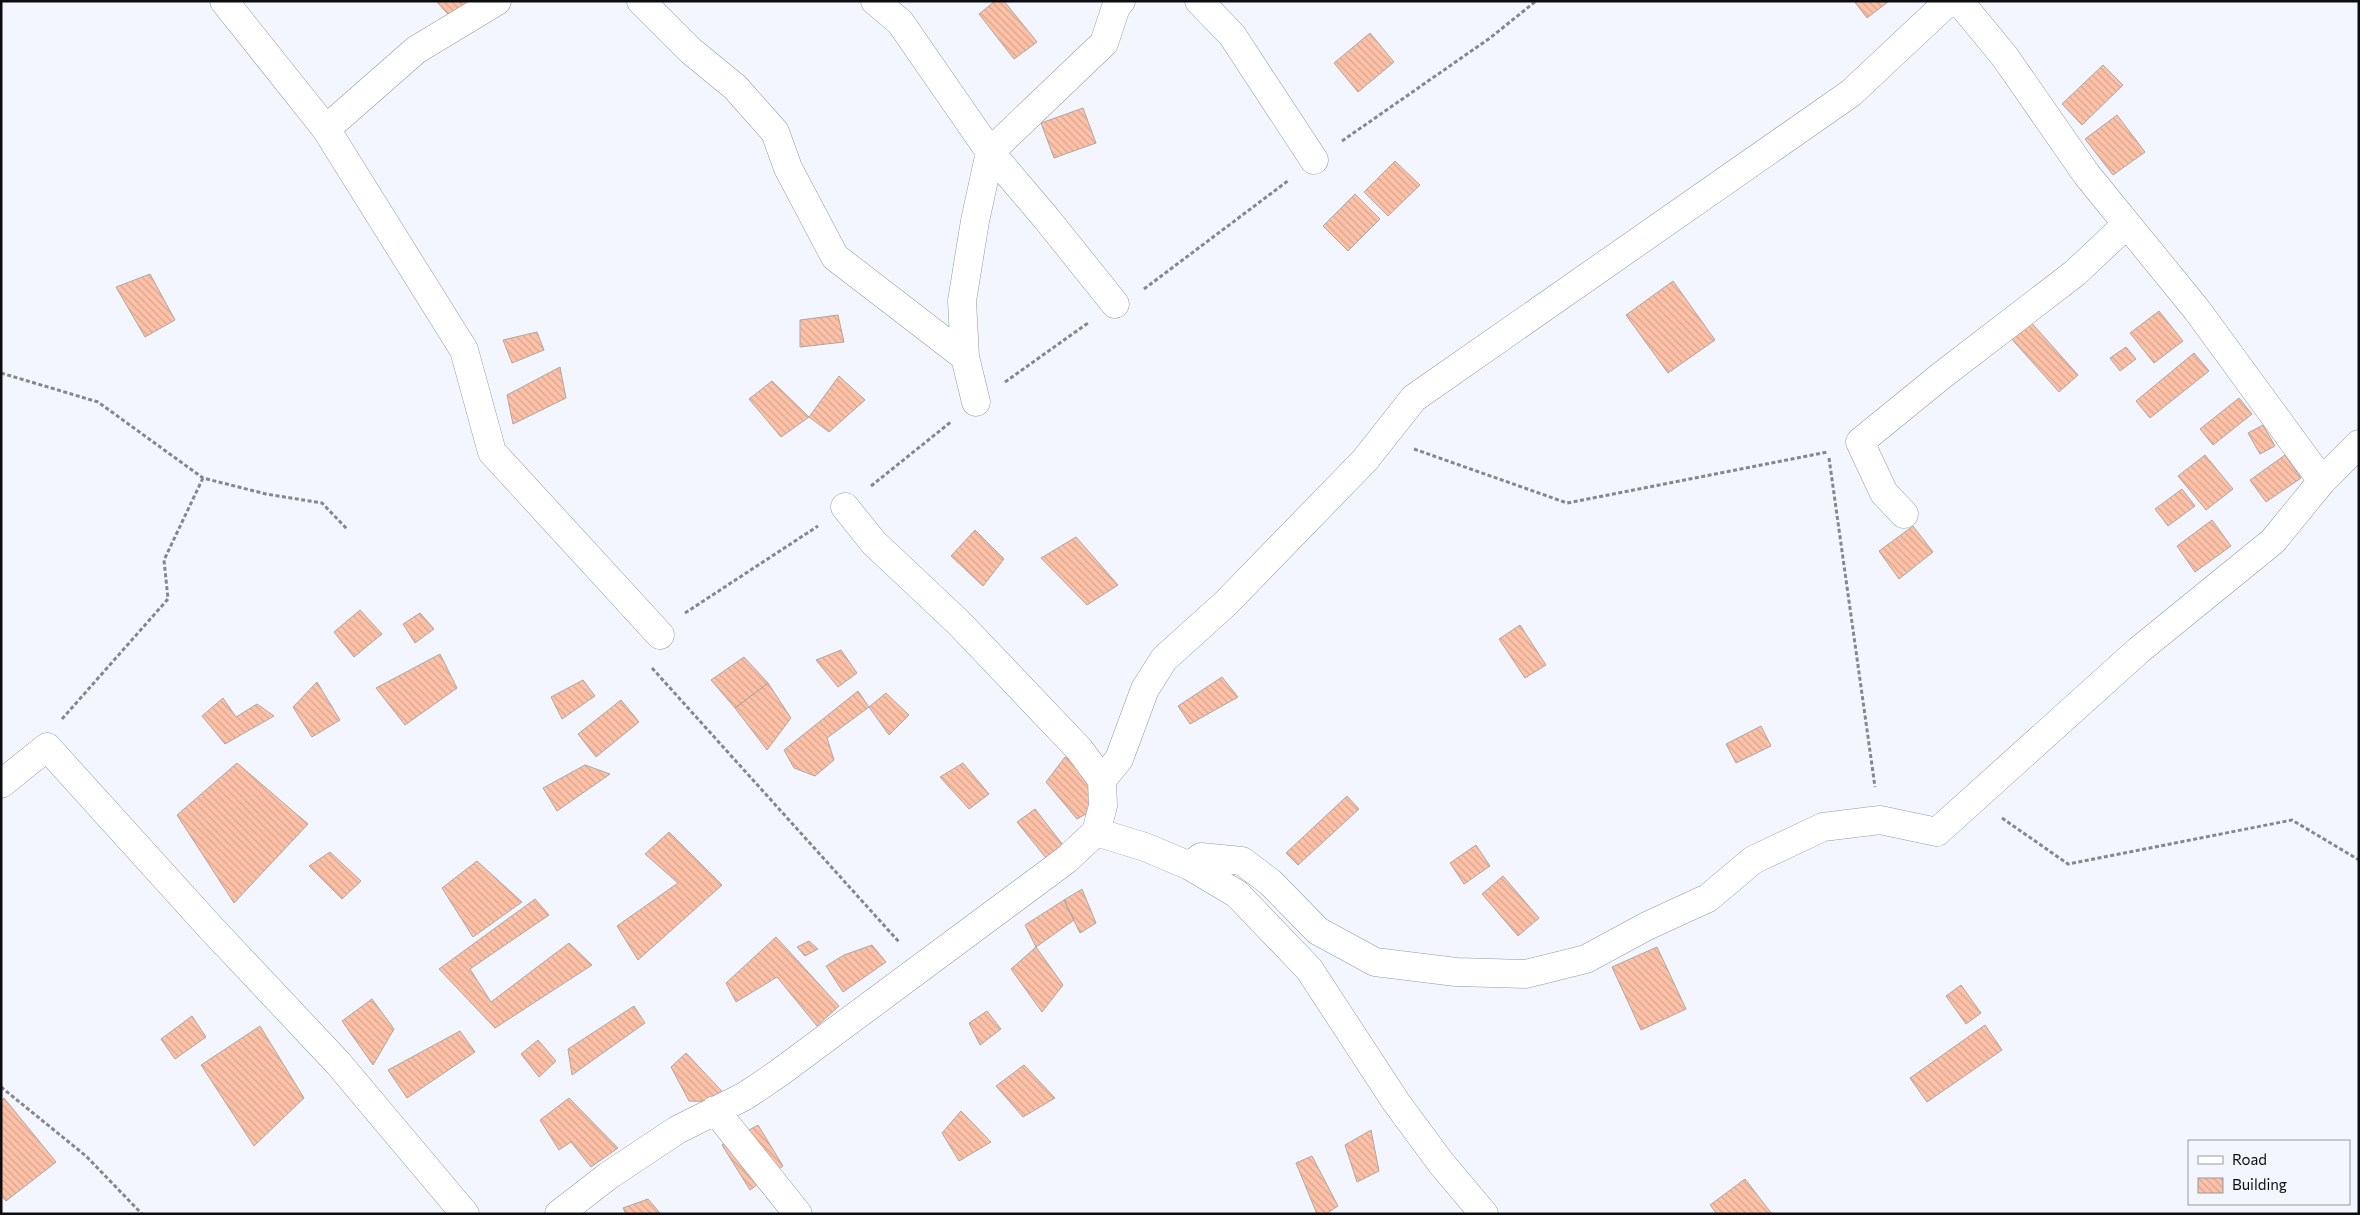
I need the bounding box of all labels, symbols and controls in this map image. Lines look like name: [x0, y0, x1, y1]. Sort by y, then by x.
legend: [2188, 1140, 2350, 1205]
text: Road: [2232, 1150, 2267, 1168]
text: Building: [2232, 1175, 2287, 1193]

